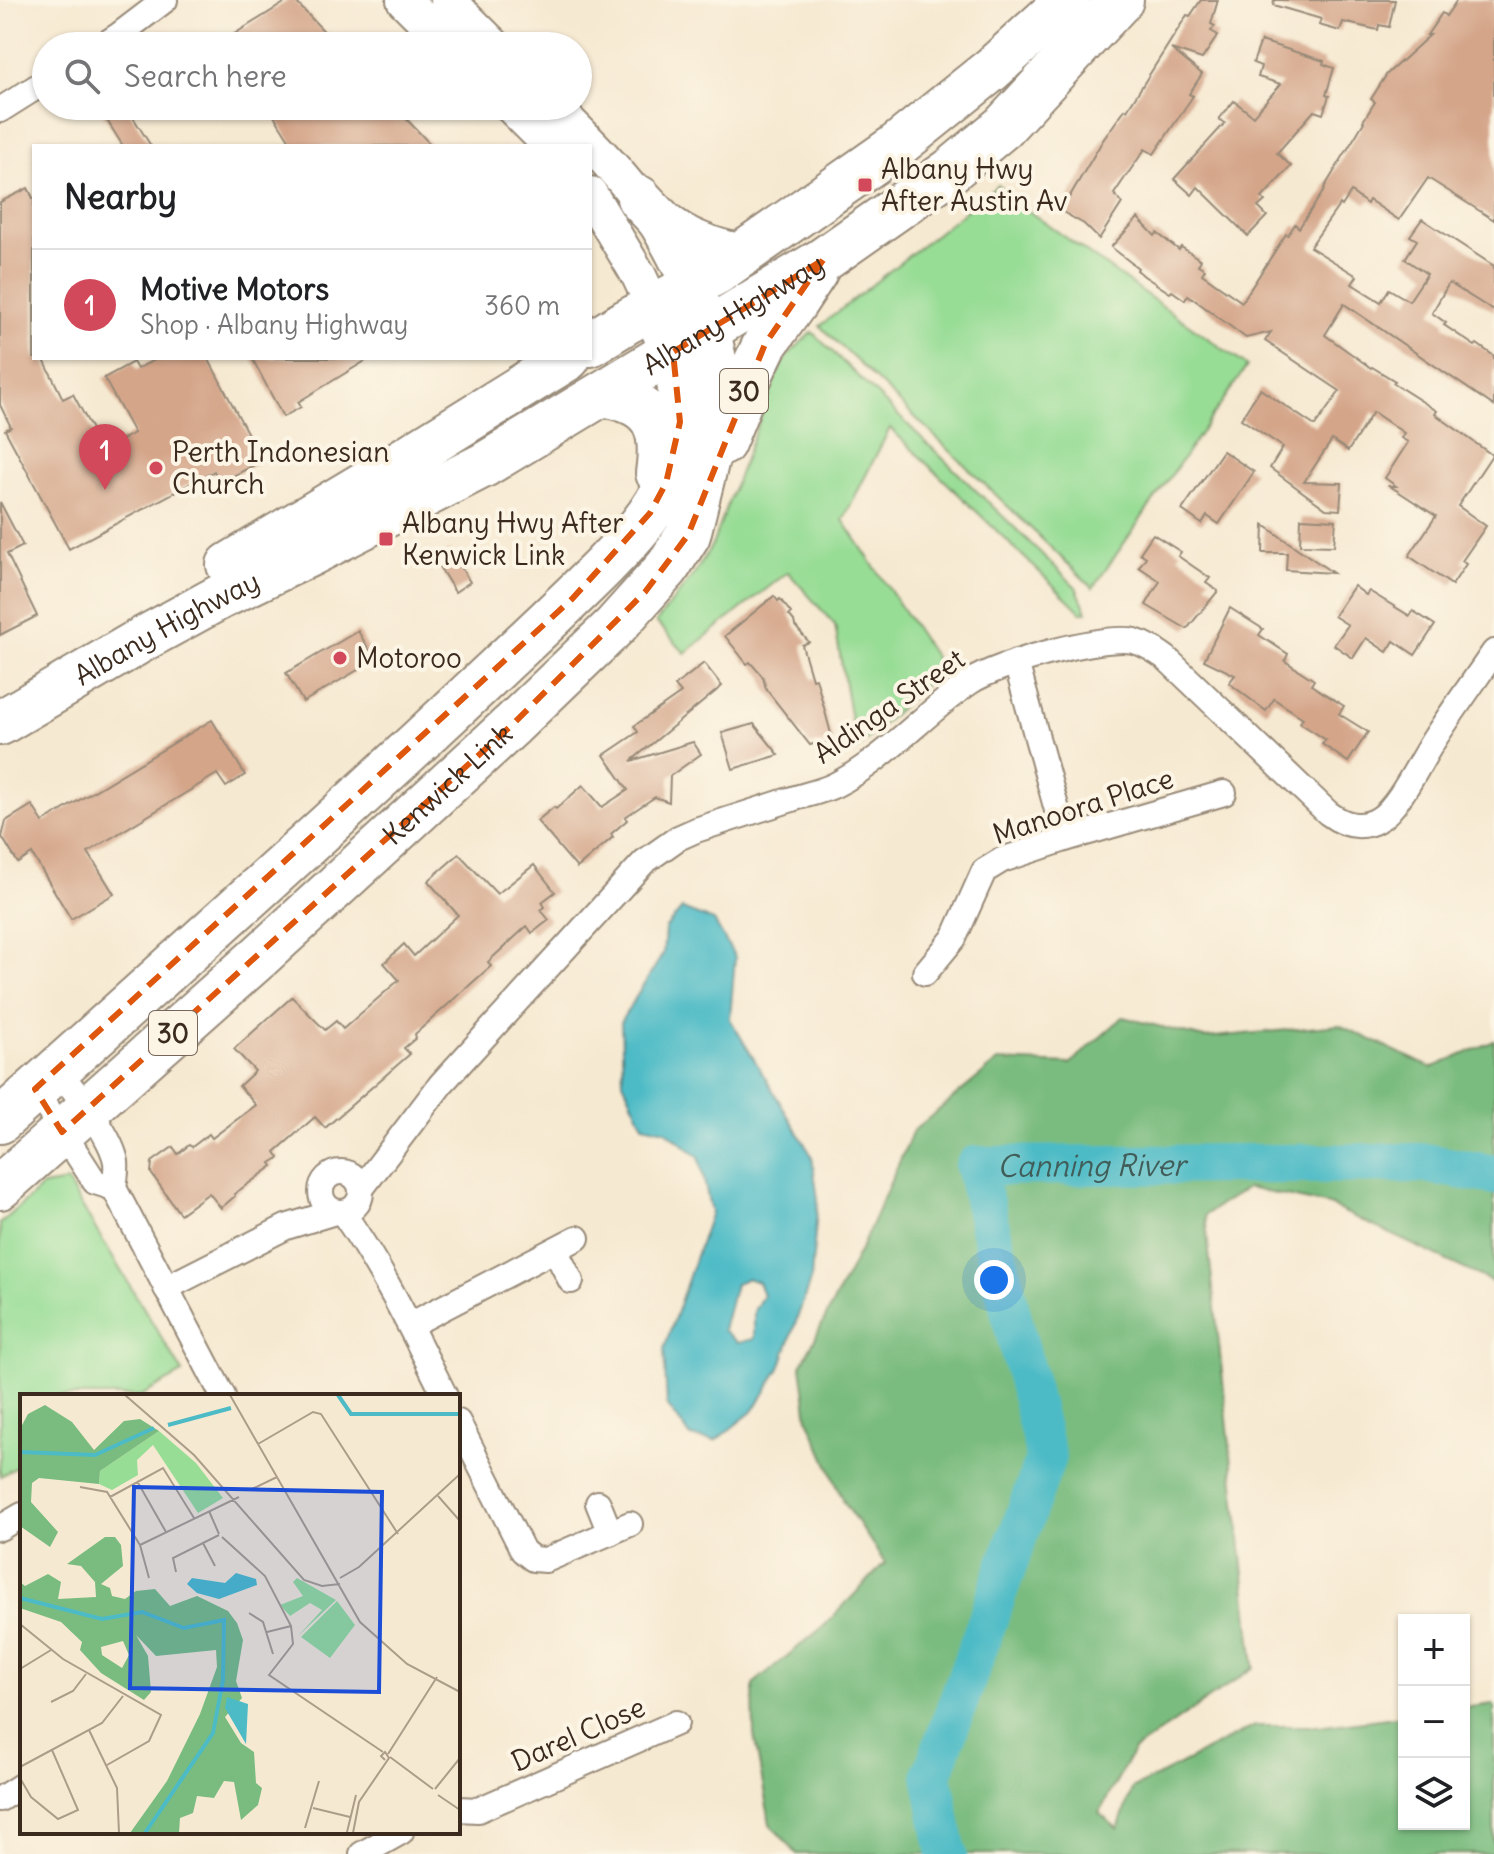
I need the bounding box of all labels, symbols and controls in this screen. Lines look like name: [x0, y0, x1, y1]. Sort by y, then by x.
search box: [32, 32, 592, 120]
icon: search: [60, 54, 104, 98]
text: Search here: [124, 57, 287, 95]
place label: Albany Hwy After Austin Av: [881, 151, 1067, 219]
text: Nearby: [64, 175, 177, 218]
marker: Albany Hwy After Austin Av: [856, 176, 874, 194]
street label: Albany Highway: [636, 246, 831, 383]
text: Motive Motors: [140, 270, 329, 308]
text: 1: [85, 289, 95, 322]
text: 360 m: [484, 289, 560, 322]
text: Shop · Albany Highway: [140, 308, 408, 341]
road number: 30: [720, 369, 768, 413]
pin: 1: [79, 424, 131, 490]
place label: Perth Indonesian Church: [172, 434, 389, 502]
marker: Perth Indonesian Church: [147, 459, 165, 477]
place label: Albany Hwy After Kenwick Link: [402, 505, 624, 573]
marker: Albany Hwy After Kenwick Link: [377, 530, 395, 548]
street label: Albany Highway: [68, 563, 265, 693]
place label: Motoroo: [356, 640, 462, 676]
street label: Aldinga Street: [807, 641, 971, 771]
marker: Motoroo: [331, 649, 349, 667]
street label: Kenwick Link: [375, 716, 520, 853]
street label: Manoora Place: [988, 760, 1178, 852]
road number: 30: [149, 1011, 197, 1055]
water label: Canning River: [997, 1146, 1189, 1185]
your location: [974, 1260, 1014, 1300]
inset map: [20, 1394, 460, 1834]
map controls: [1398, 1614, 1470, 1830]
button: +: [1398, 1614, 1470, 1686]
button: −: [1398, 1686, 1470, 1758]
street label: Darel Close: [505, 1689, 651, 1779]
button: layers: [1398, 1758, 1470, 1830]

